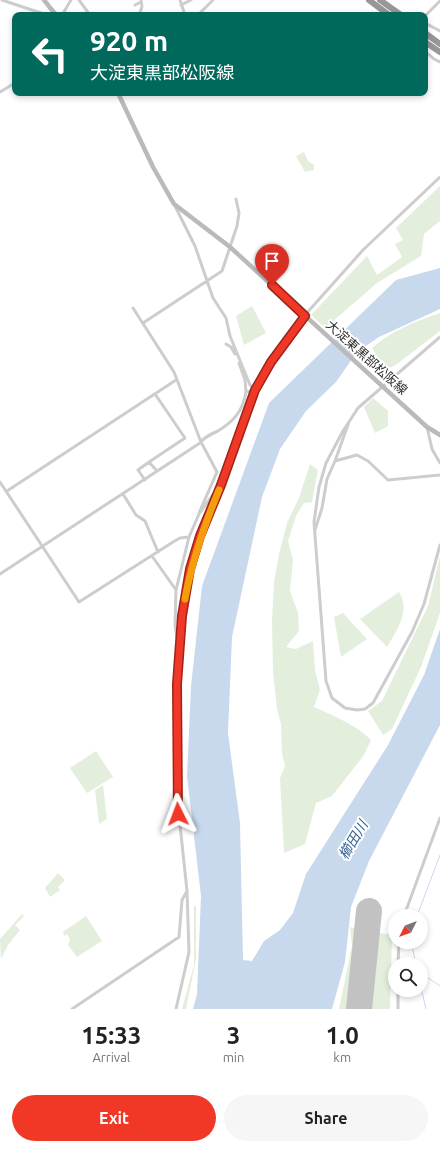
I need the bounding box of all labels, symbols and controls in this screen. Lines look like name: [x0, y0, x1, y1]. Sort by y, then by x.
text: 920 m: [90, 25, 168, 56]
icon: left: [24, 28, 76, 80]
text: 大淀東黒部松阪線: [90, 62, 234, 82]
pin: [255, 244, 289, 285]
icon: arrive: [261, 250, 283, 272]
street label: 大淀東黒部松阪線: [324, 317, 410, 397]
position arrow: [157, 793, 199, 835]
water label: 櫛田川: [335, 816, 372, 862]
north arrow: [388, 909, 428, 949]
map controls: [388, 909, 428, 997]
button: search: [388, 957, 428, 997]
text: 15:33: [81, 1022, 141, 1049]
text: 3: [227, 1022, 240, 1049]
text: 1.0: [326, 1022, 359, 1049]
text: Arrival: [92, 1050, 130, 1064]
text: min: [223, 1050, 244, 1064]
text: km: [333, 1050, 351, 1064]
button: Exit: [12, 1095, 216, 1141]
button: Share: [224, 1095, 428, 1141]

